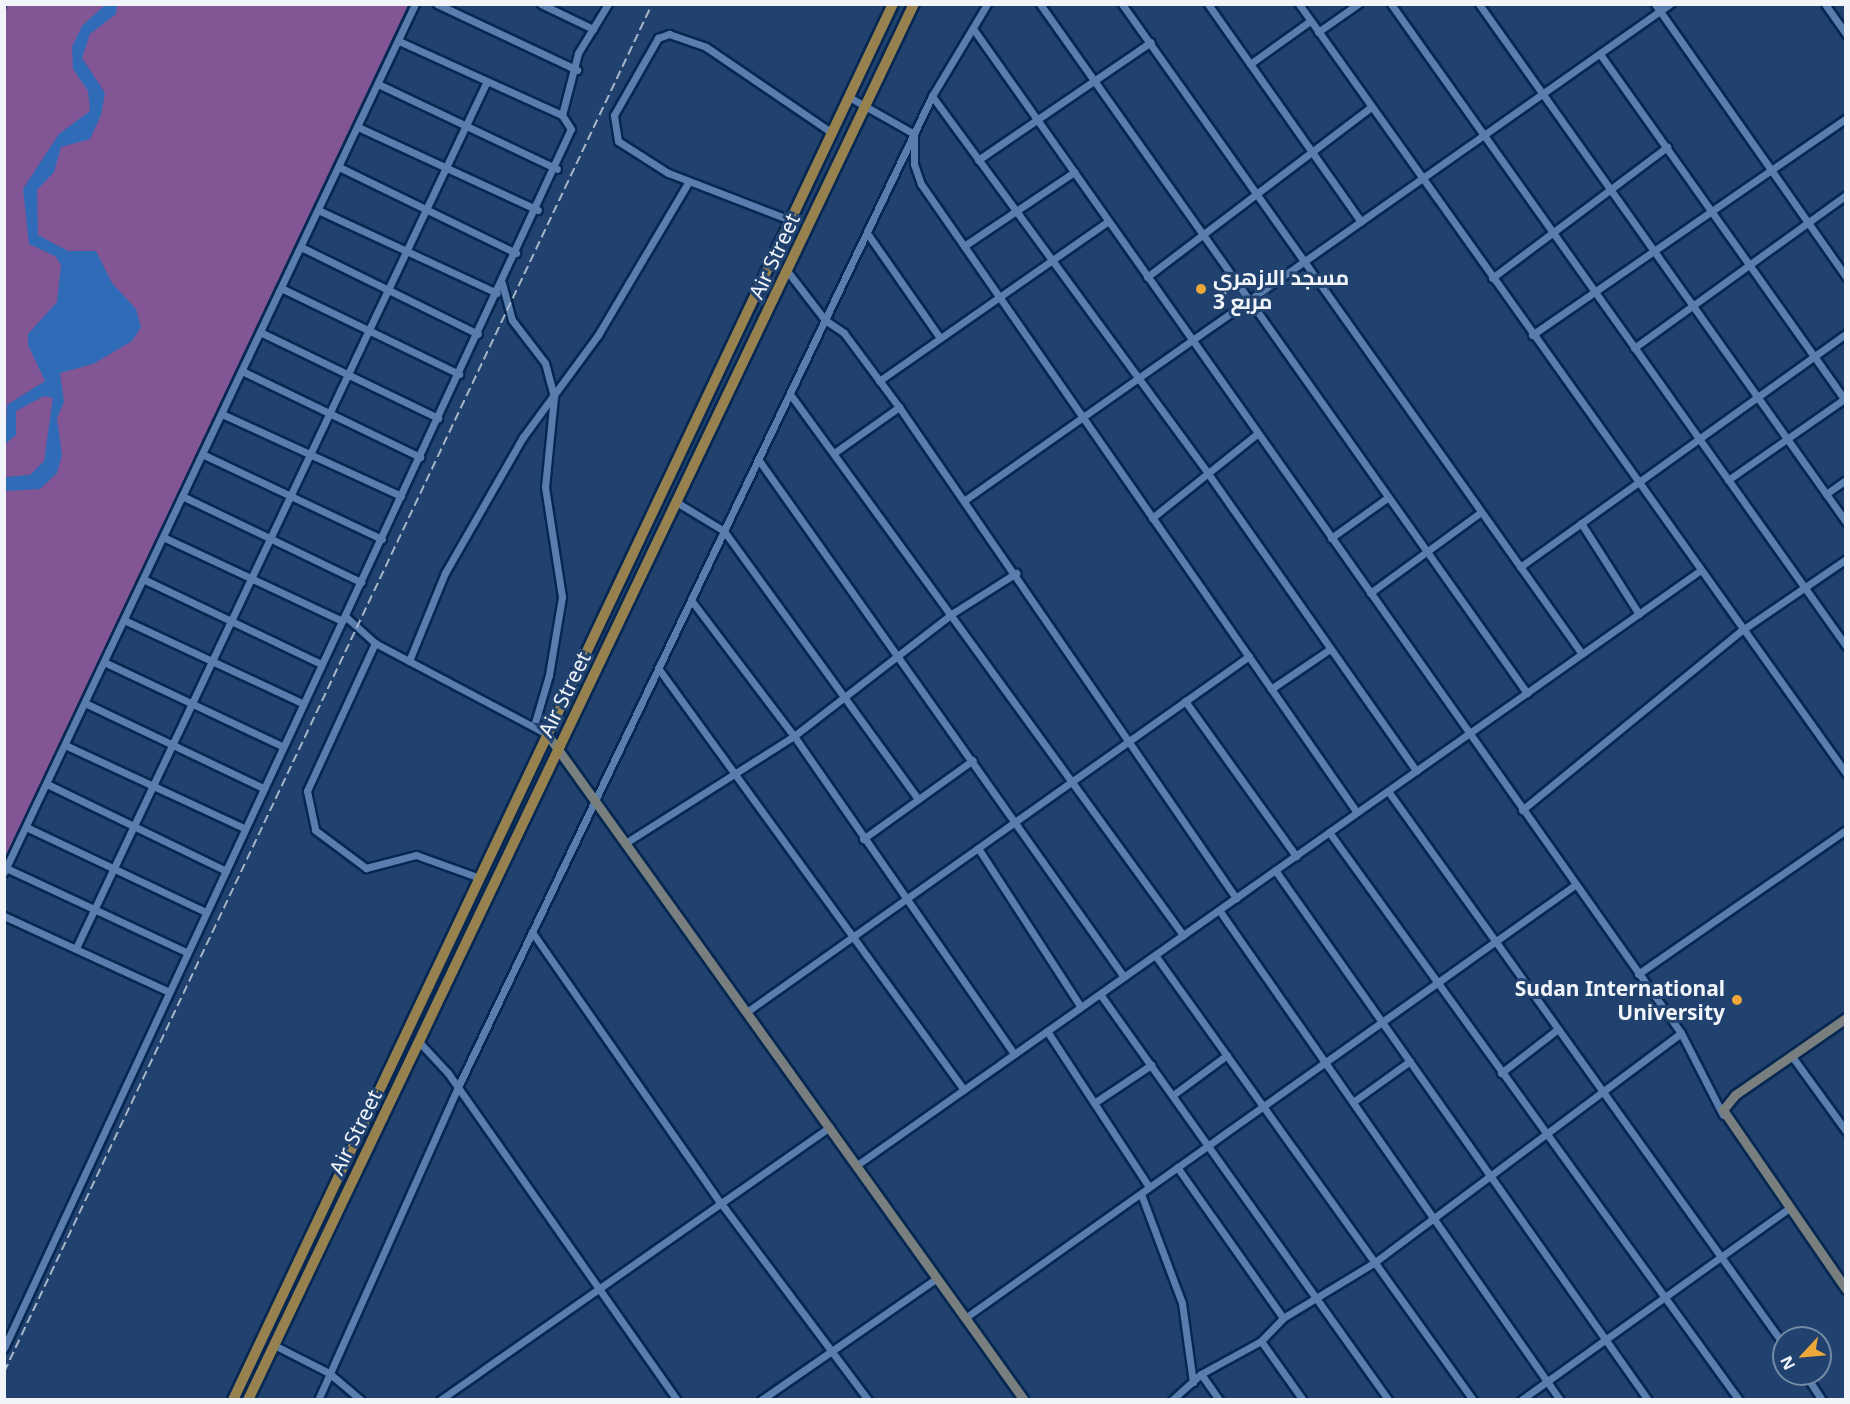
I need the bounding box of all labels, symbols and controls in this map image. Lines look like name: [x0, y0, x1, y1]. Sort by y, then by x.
street label: Air Street: [743, 209, 805, 303]
place label: مسجد الازهري مربع 3: [1213, 264, 1349, 314]
marker: مسجد الازهري مربع 3: [1194, 282, 1208, 296]
street label: Air Street: [533, 647, 595, 741]
place label: Sudan International University: [1515, 975, 1725, 1025]
marker: Sudan International University: [1730, 993, 1744, 1007]
street label: Air Street: [324, 1085, 386, 1179]
north arrow: [1772, 1326, 1832, 1386]
text: N: [1775, 1352, 1800, 1374]

